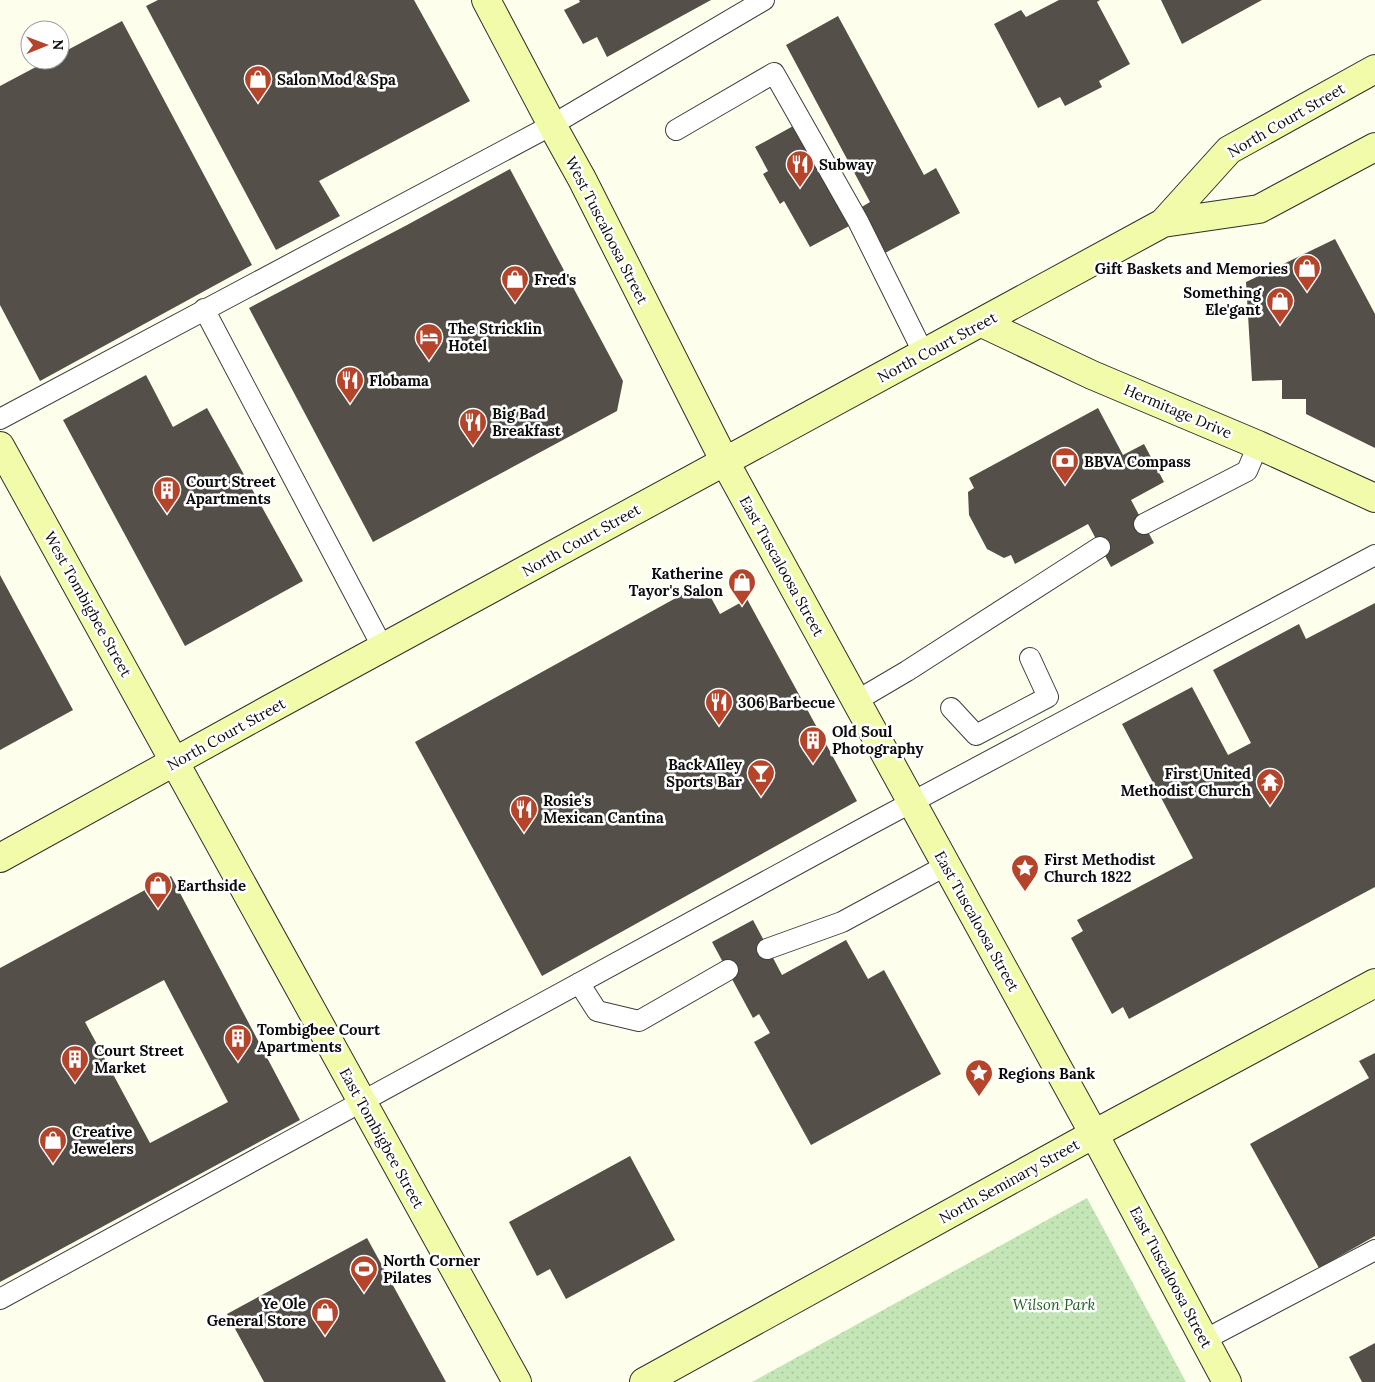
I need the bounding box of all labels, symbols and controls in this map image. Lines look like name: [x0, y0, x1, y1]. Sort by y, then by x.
north arrow: [20, 20, 70, 70]
text: N: [49, 39, 67, 51]
shop icon: Salon Mod & Spa: [243, 64, 273, 103]
place label: Salon Mod & Spa: [277, 70, 396, 89]
street label: North Court Street: [1224, 79, 1348, 161]
restaurant icon: Subway: [785, 149, 815, 188]
street label: West Tuscaloosa Street: [562, 153, 653, 307]
place label: Subway: [819, 155, 874, 174]
shop icon: Gift Baskets and Memories: [1292, 253, 1322, 292]
place label: Gift Baskets and Memories: [1095, 259, 1288, 278]
shop icon: Fred's: [500, 264, 530, 303]
place label: Fred's: [534, 270, 576, 289]
place label: Something Ele'gant: [1183, 283, 1262, 319]
shop icon: Something Ele'gant: [1265, 286, 1295, 325]
street label: North Court Street: [874, 307, 1000, 386]
place label: The Stricklin Hotel: [448, 319, 543, 355]
hotel icon: The Stricklin Hotel: [414, 322, 444, 361]
restaurant icon: Flobama: [335, 365, 365, 404]
place label: Flobama: [369, 371, 429, 390]
street label: Hermitage Drive: [1121, 380, 1235, 442]
place label: Big Bad Breakfast: [492, 404, 562, 440]
restaurant icon: Big Bad Breakfast: [458, 407, 488, 446]
bank icon: BBVA Compass: [1050, 446, 1080, 485]
place label: BBVA Compass: [1084, 452, 1191, 471]
place label: Court Street Apartments: [186, 472, 277, 508]
building icon: Court Street Apartments: [152, 475, 182, 514]
street label: East Tuscaloosa Street: [736, 493, 829, 640]
street label: North Court Street: [518, 499, 644, 580]
street label: West Tombigbee Street: [40, 528, 136, 680]
place label: Katherine Tayor's Salon: [629, 564, 723, 600]
shop icon: Katherine Tayor's Salon: [727, 567, 757, 606]
restaurant icon: 306 Barbecue: [704, 687, 734, 726]
street label: North Court Street: [163, 693, 289, 774]
place label: 306 Barbecue: [738, 693, 835, 712]
place label: Old Soul Photography: [832, 722, 924, 758]
building icon: Old Soul Photography: [798, 725, 828, 764]
place label: Back Alley Sports Bar: [666, 755, 743, 791]
bar icon: Back Alley Sports Bar: [746, 758, 776, 797]
place label: First United Methodist Church: [1120, 764, 1252, 800]
temple icon: First United Methodist Church: [1255, 767, 1285, 806]
place label: Rosie's Mexican Cantina: [543, 791, 664, 827]
restaurant icon: Rosie's Mexican Cantina: [509, 794, 539, 833]
street label: East Tuscaloosa Street: [931, 848, 1024, 995]
place label: First Methodist Church 1822: [1044, 850, 1156, 886]
place icon: First Methodist Church 1822: [1010, 853, 1040, 892]
shop icon: Earthside: [143, 870, 173, 909]
place label: Earthside: [177, 876, 246, 895]
place label: Tombigbee Court Apartments: [257, 1020, 381, 1056]
building icon: Tombigbee Court Apartments: [223, 1023, 253, 1062]
place label: Court Street Market: [94, 1041, 185, 1077]
building icon: Court Street Market: [60, 1044, 90, 1083]
place icon: Regions Bank: [964, 1058, 994, 1097]
street label: East Tombigbee Street: [335, 1064, 429, 1212]
place label: Regions Bank: [998, 1064, 1095, 1083]
place label: Creative Jewelers: [72, 1122, 134, 1158]
shop icon: Creative Jewelers: [38, 1125, 68, 1164]
street label: North Seminary Street: [935, 1134, 1083, 1228]
street label: East Tuscaloosa Street: [1126, 1203, 1216, 1351]
place label: North Corner Pilates: [383, 1251, 481, 1287]
sports icon: North Corner Pilates: [349, 1254, 379, 1293]
place label: Ye Ole General Store: [207, 1294, 306, 1330]
park label: Wilson Park: [1013, 1295, 1096, 1314]
shop icon: Ye Ole General Store: [310, 1297, 340, 1336]

